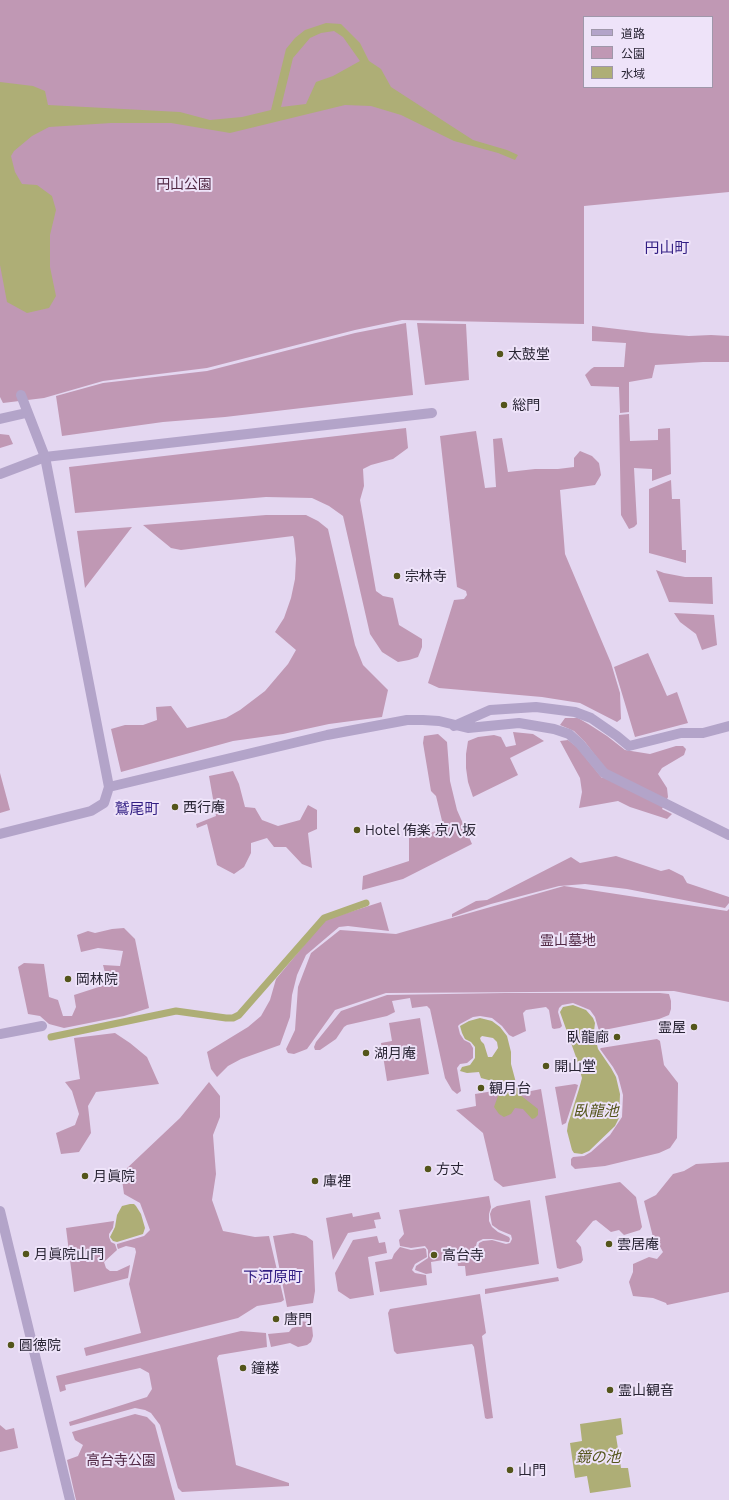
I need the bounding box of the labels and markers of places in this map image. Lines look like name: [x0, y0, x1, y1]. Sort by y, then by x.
place label: 太鼓堂: [508, 346, 550, 362]
marker: 太鼓堂: [495, 349, 505, 359]
place label: 総門: [512, 397, 540, 413]
marker: 総門: [499, 400, 509, 410]
place label: 宗林寺: [405, 568, 447, 584]
marker: 宗林寺: [392, 571, 402, 581]
place label: 西行庵: [183, 799, 225, 815]
marker: 西行庵: [170, 802, 180, 812]
place label: Hotel 侑楽 京八坂: [365, 822, 476, 838]
marker: Hotel 侑楽 京八坂: [352, 825, 362, 835]
place label: 岡林院: [76, 971, 118, 987]
marker: 岡林院: [63, 974, 73, 984]
place label: 霊屋: [658, 1019, 686, 1035]
marker: 霊屋: [689, 1022, 699, 1032]
place label: 臥龍廊: [567, 1029, 609, 1045]
marker: 臥龍廊: [612, 1032, 622, 1042]
place label: 湖月庵: [374, 1045, 416, 1061]
marker: 湖月庵: [361, 1048, 371, 1058]
place label: 開山堂: [554, 1058, 596, 1074]
marker: 開山堂: [541, 1061, 551, 1071]
place label: 観月台: [489, 1080, 531, 1096]
marker: 観月台: [476, 1083, 486, 1093]
place label: 方丈: [436, 1161, 464, 1177]
marker: 方丈: [423, 1164, 433, 1174]
place label: 月眞院: [93, 1168, 135, 1184]
marker: 月眞院: [80, 1171, 90, 1181]
place label: 庫裡: [323, 1173, 351, 1189]
marker: 庫裡: [310, 1176, 320, 1186]
place label: 雲居庵: [617, 1236, 659, 1252]
marker: 雲居庵: [604, 1239, 614, 1249]
place label: 月眞院山門: [34, 1246, 104, 1262]
place label: 高台寺: [442, 1247, 484, 1263]
marker: 月眞院山門: [21, 1249, 31, 1259]
marker: 高台寺: [429, 1250, 439, 1260]
place label: 唐門: [284, 1311, 312, 1327]
marker: 唐門: [271, 1314, 281, 1324]
place label: 圓徳院: [19, 1337, 61, 1353]
marker: 圓徳院: [6, 1340, 16, 1350]
place label: 鐘楼: [251, 1360, 279, 1376]
marker: 鐘楼: [238, 1363, 248, 1373]
place label: 霊山観音: [618, 1382, 674, 1398]
marker: 霊山観音: [605, 1385, 615, 1395]
place label: 山門: [518, 1462, 546, 1478]
marker: 山門: [505, 1465, 515, 1475]

